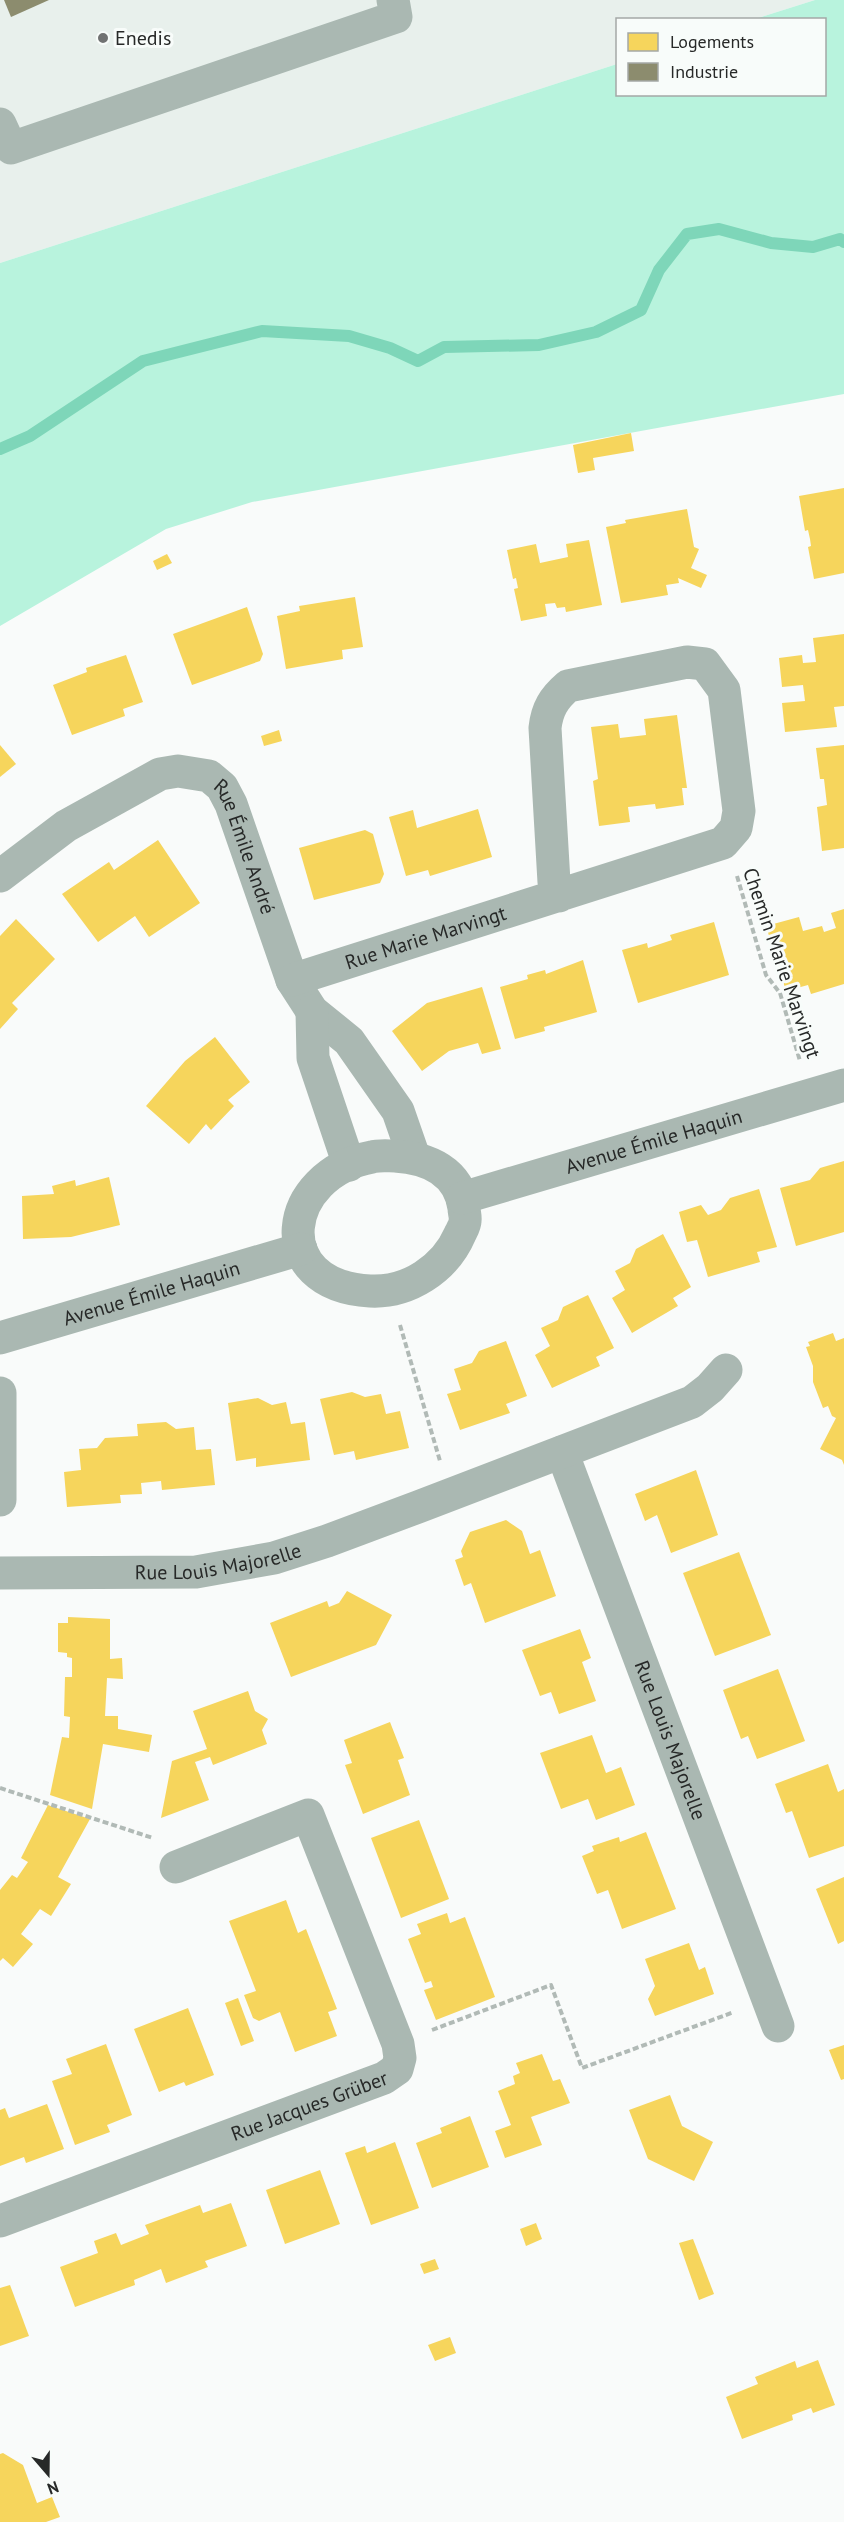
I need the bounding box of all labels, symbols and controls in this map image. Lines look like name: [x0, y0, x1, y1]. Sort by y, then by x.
legend: [616, 18, 826, 96]
place label: Enedis: [115, 25, 171, 51]
text: Logements: [670, 30, 754, 53]
marker: Enedis: [96, 31, 110, 45]
text: Industrie: [670, 60, 738, 83]
street label: Rue Émile André: [209, 773, 281, 917]
street label: Chemin Marie Marvingt: [737, 864, 827, 1062]
street label: Rue Marie Marvingt: [342, 900, 509, 975]
street label: Avenue Émile Haquin: [562, 1103, 745, 1180]
street label: Avenue Émile Haquin: [60, 1255, 243, 1332]
street label: Rue Louis Majorelle: [135, 1537, 305, 1585]
street label: Rue Louis Majorelle: [629, 1657, 712, 1824]
street label: Rue Jacques Grüber: [227, 2065, 391, 2147]
north arrow: [18, 2444, 78, 2504]
text: N: [45, 2477, 61, 2499]

